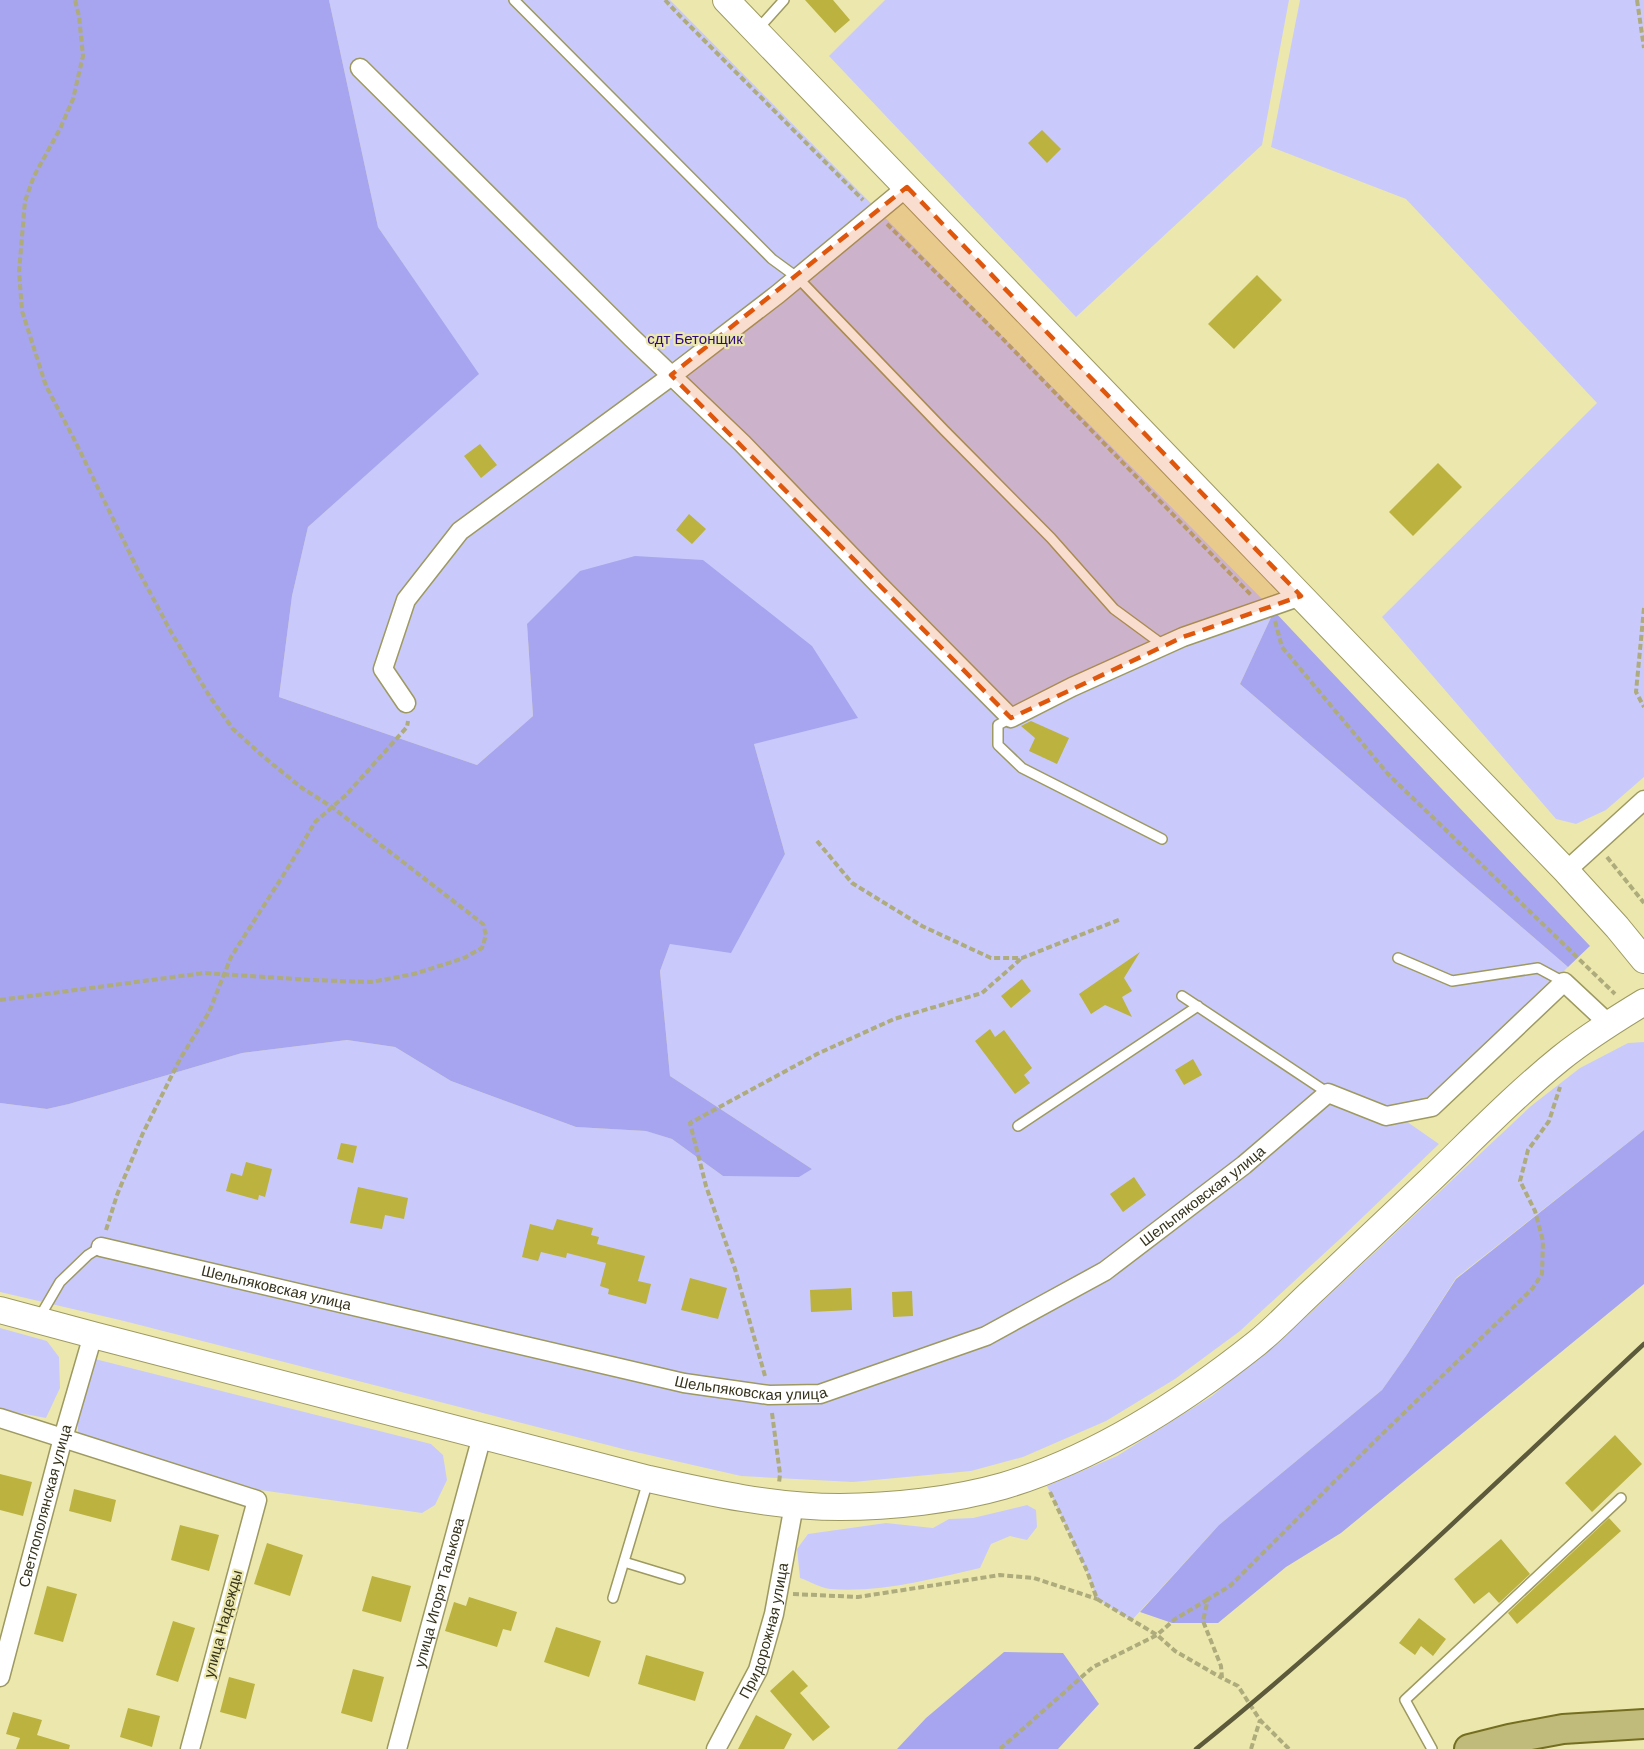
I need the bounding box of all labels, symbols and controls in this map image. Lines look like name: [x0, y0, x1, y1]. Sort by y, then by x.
park label: сдт Бетонщик: [647, 329, 743, 349]
street label: Шельпяковская улица: [1136, 1141, 1270, 1251]
street label: Шельпяковская улица: [199, 1261, 354, 1315]
street label: Шельпяковская улица: [673, 1371, 831, 1405]
street label: Светлополянская улица: [14, 1421, 77, 1590]
street label: улица Игоря Талькова: [410, 1515, 470, 1670]
street label: Придорожная улица: [735, 1560, 793, 1702]
street label: улица Надежды: [199, 1568, 247, 1680]

